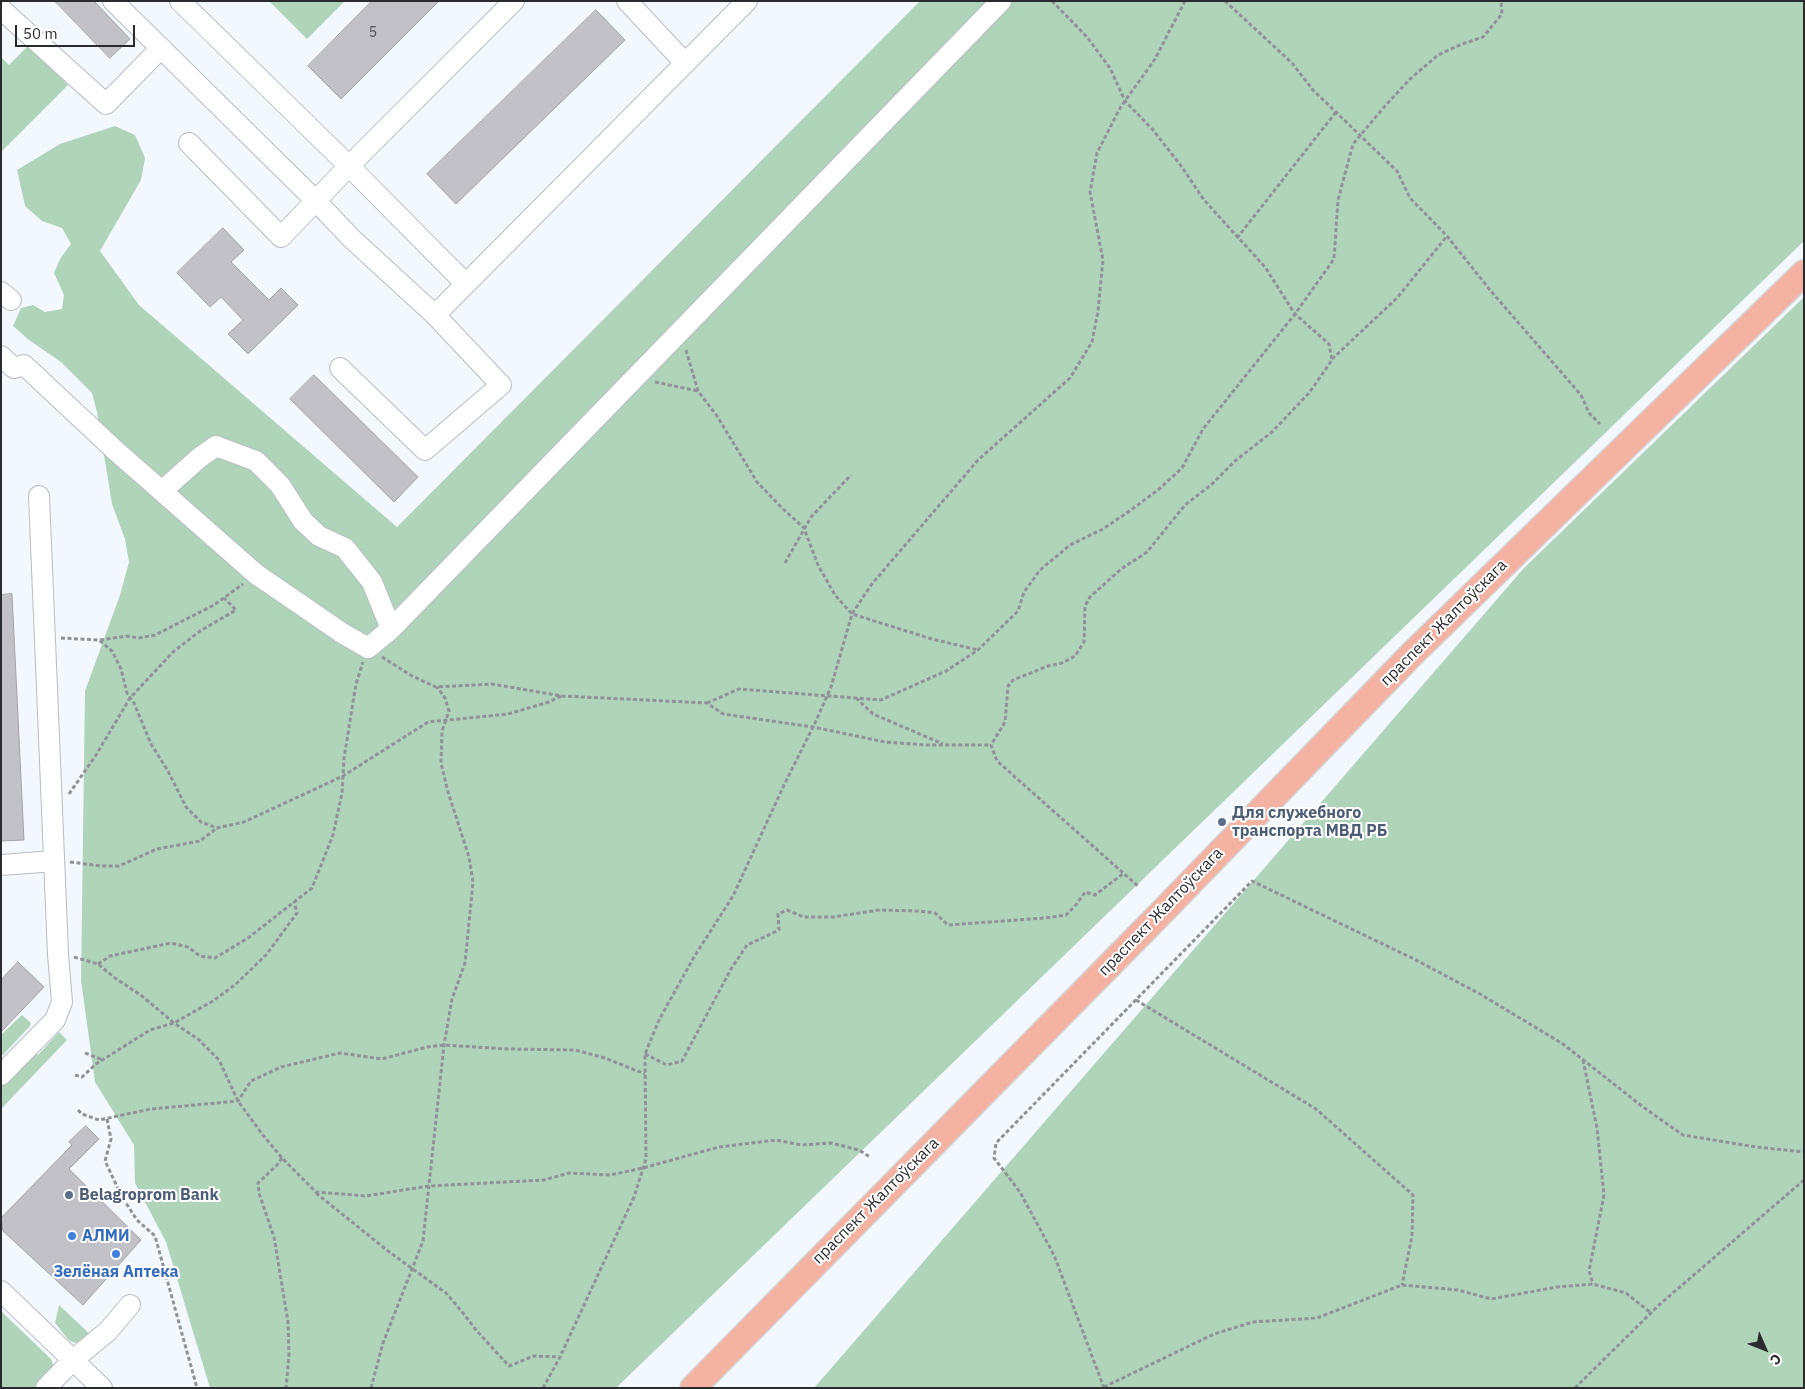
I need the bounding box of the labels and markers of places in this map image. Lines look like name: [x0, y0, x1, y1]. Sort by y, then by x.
place label: Для служебного транспорта МВД РБ: [1232, 803, 1387, 841]
marker: Для служебного транспорта МВД РБ: [1216, 816, 1228, 828]
place label: Belagroprom Bank: [79, 1185, 219, 1205]
marker: Belagroprom Bank: [63, 1189, 75, 1201]
place label: АЛМИ: [82, 1226, 129, 1246]
marker: АЛМИ: [66, 1230, 78, 1242]
marker: Зелёная Аптека: [110, 1248, 122, 1260]
place label: Зелёная Аптека: [53, 1262, 179, 1282]

